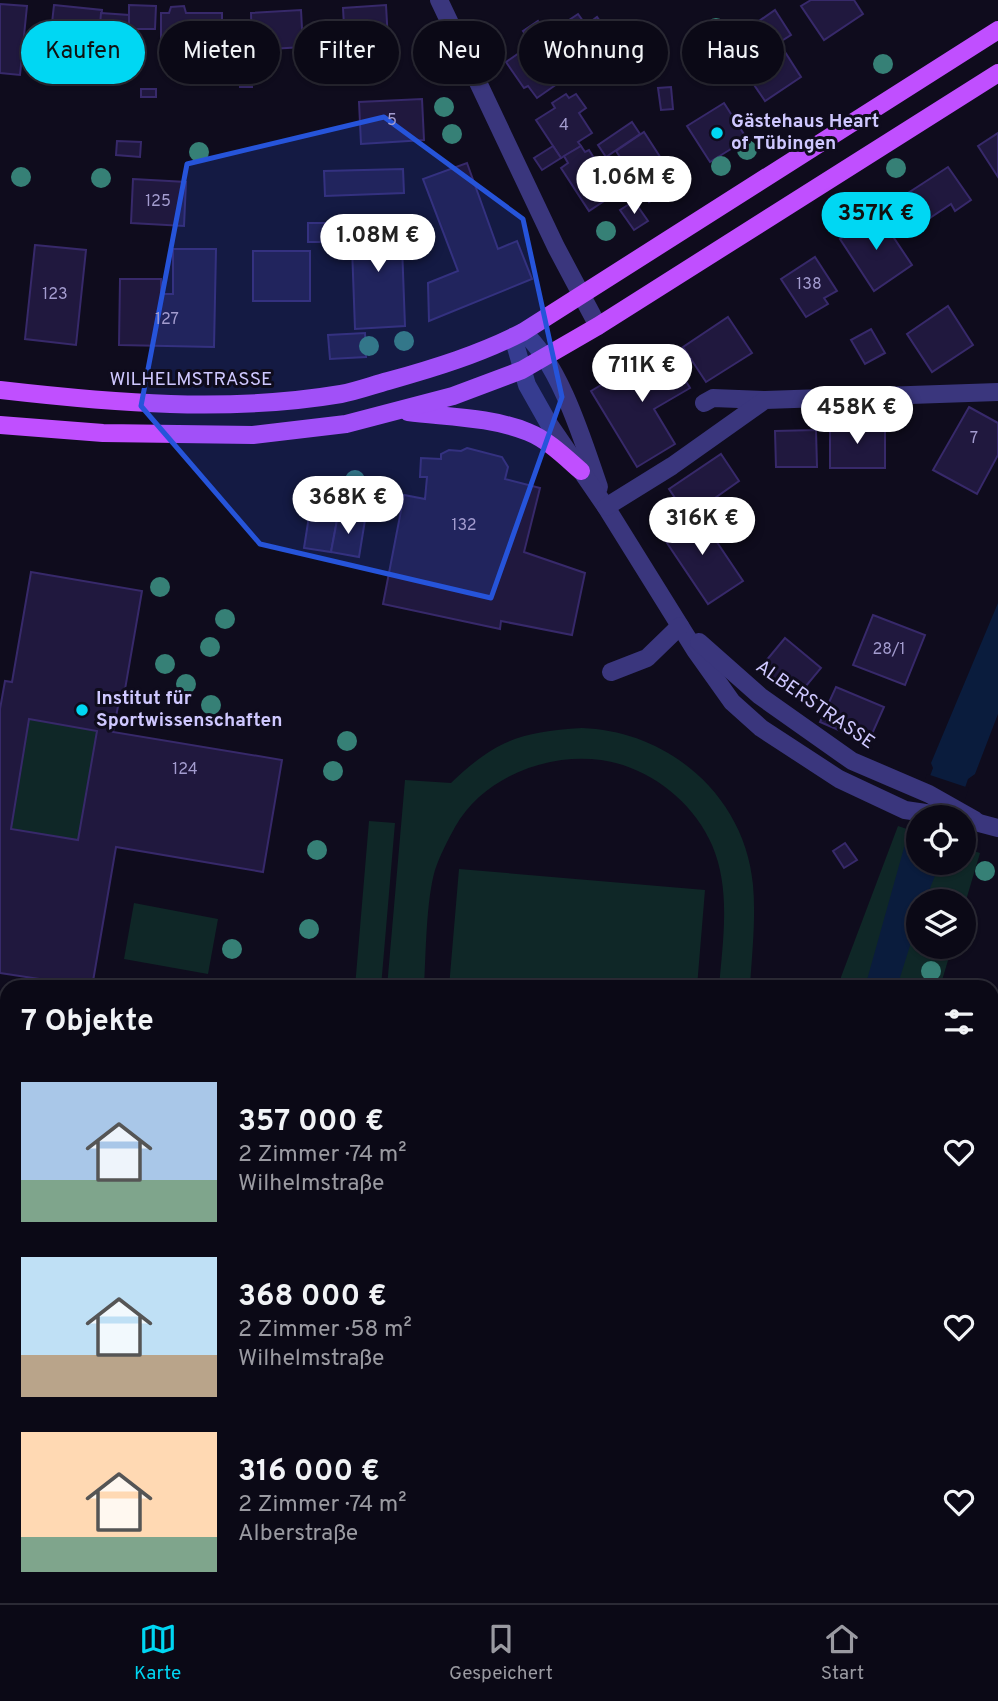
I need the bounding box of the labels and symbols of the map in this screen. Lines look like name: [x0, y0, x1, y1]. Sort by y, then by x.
place label: Gästehaus Heart of Tübingen: [731, 110, 879, 156]
house number: 5: [387, 111, 397, 131]
house number: 4: [559, 116, 569, 136]
marker: Gästehaus Heart of Tübingen: [709, 125, 725, 141]
pin: 1.06M €: [569, 156, 699, 216]
house number: 125: [145, 192, 171, 212]
pin: 357K €: [819, 192, 933, 252]
pin: 1.08M €: [313, 215, 443, 274]
house number: 138: [796, 275, 822, 295]
house number: 123: [42, 285, 68, 305]
house number: 127: [155, 310, 179, 330]
pin: 711K €: [585, 344, 699, 404]
street label: WILHELMSTRASSE: [110, 368, 272, 392]
pin: 458K €: [800, 386, 914, 446]
house number: 7: [970, 429, 978, 449]
pin: 368K €: [291, 476, 405, 536]
pin: 316K €: [645, 498, 759, 557]
house number: 132: [451, 516, 477, 536]
house number: 28/1: [873, 640, 905, 660]
street label: ALBERSTRASSE: [751, 655, 879, 755]
place label: Institut für Sportwissenschaften: [96, 687, 282, 733]
marker: Institut für Sportwissenschaften: [74, 702, 90, 718]
house number: 124: [172, 760, 198, 780]

